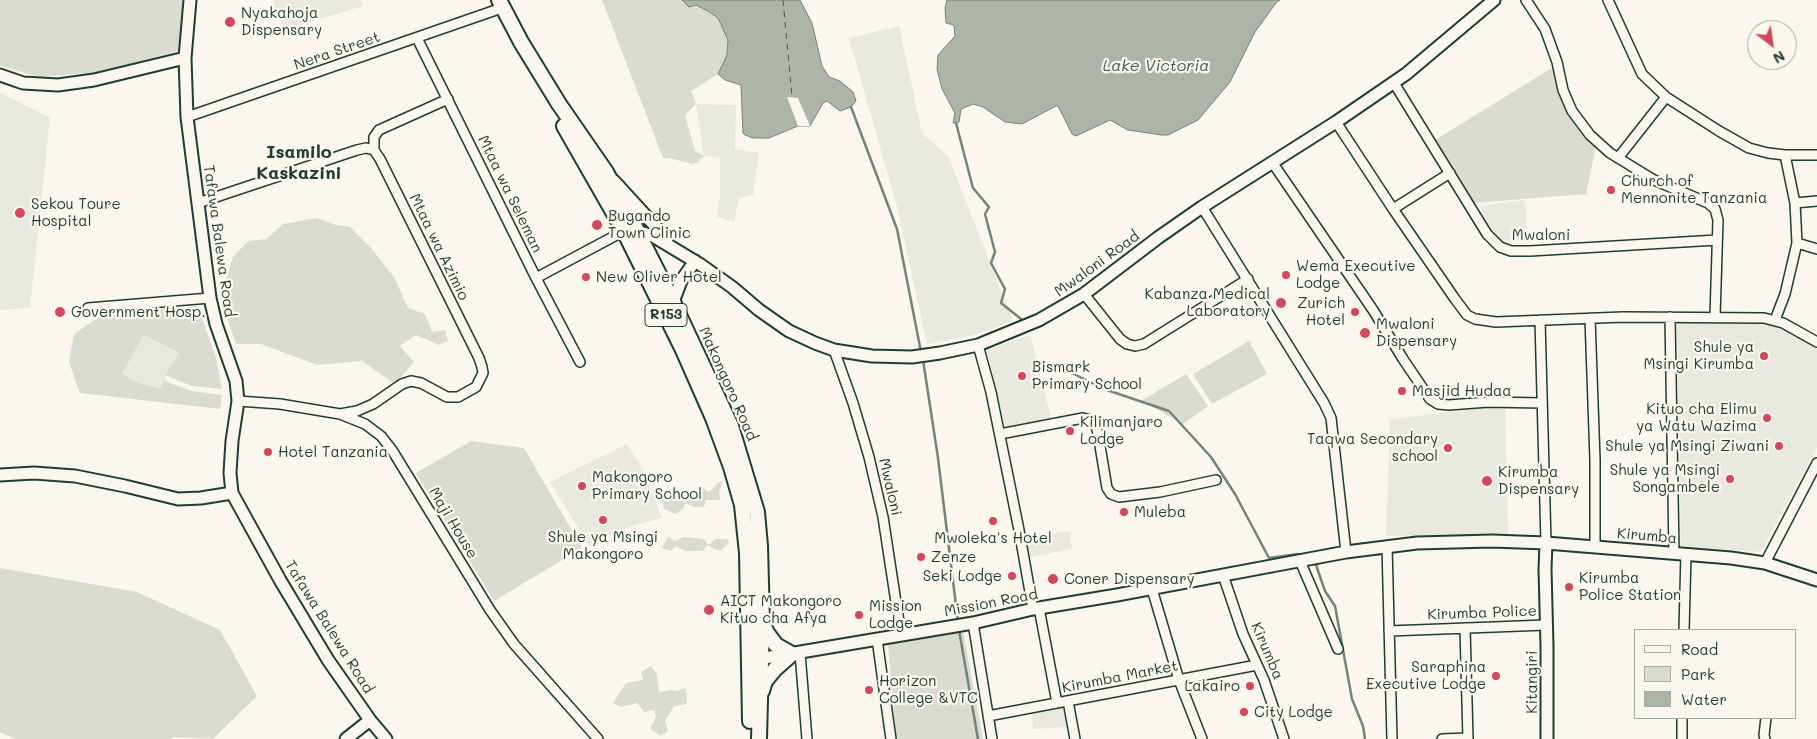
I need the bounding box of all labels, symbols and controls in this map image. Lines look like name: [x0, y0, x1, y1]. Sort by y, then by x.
place label: Nyakahoja Dispensary: [241, 4, 322, 39]
marker: Nyakahoja Dispensary: [223, 15, 237, 29]
north arrow: [1747, 20, 1797, 70]
street label: Nera Street: [292, 28, 382, 74]
text: N: [1770, 47, 1789, 68]
water label: Lake Victoria: [1103, 56, 1209, 76]
street label: Mtaa wa Seleman: [474, 132, 546, 256]
district label: Isamilo Kaskazini: [256, 141, 342, 183]
street label: Tafawa Balewa Road: [199, 164, 239, 318]
place label: Church of Mennonite Tanzania: [1621, 172, 1767, 207]
marker: Church of Mennonite Tanzania: [1605, 184, 1617, 196]
street label: Mtaa wa Azimio: [405, 191, 473, 303]
place label: Sekou Toure Hospital: [31, 195, 121, 230]
marker: Sekou Toure Hospital: [13, 206, 27, 220]
place label: Bugando Town Clinic: [608, 207, 691, 242]
marker: Bugando Town Clinic: [590, 218, 604, 232]
street label: Mwaloni: [1512, 226, 1570, 244]
street label: Mwaloni Road: [1051, 227, 1143, 301]
place label: Wema Executive Lodge: [1296, 257, 1416, 292]
place label: New Oliver Hotel: [596, 268, 722, 286]
marker: Wema Executive Lodge: [1280, 269, 1292, 281]
marker: New Oliver Hotel: [580, 271, 592, 283]
place label: Kabanza Medical Laboratory: [1145, 285, 1270, 320]
place label: Zurich Hotel: [1297, 294, 1345, 329]
marker: Kabanza Medical Laboratory: [1274, 296, 1288, 310]
place label: Government Hosp.: [71, 303, 206, 321]
road number: R153: [645, 304, 687, 326]
marker: Government Hosp.: [53, 305, 67, 319]
marker: Zurich Hotel: [1349, 306, 1361, 318]
place label: Mwaloni Dispensary: [1376, 315, 1457, 350]
street label: Makongoro Road: [695, 324, 761, 444]
marker: Mwaloni Dispensary: [1358, 326, 1372, 340]
place label: Shule ya Msingi Kirumba: [1643, 338, 1754, 373]
marker: Shule ya Msingi Kirumba: [1758, 350, 1770, 362]
place label: Bismark Primary School: [1032, 358, 1142, 393]
marker: Bismark Primary School: [1016, 370, 1028, 382]
place label: Masjid Hudaa: [1412, 382, 1512, 400]
marker: Masjid Hudaa: [1396, 385, 1408, 397]
place label: Kituo cha Elimu ya Watu Wazima: [1636, 400, 1757, 435]
marker: Kituo cha Elimu ya Watu Wazima: [1761, 412, 1773, 424]
place label: Kilimanjaro Lodge: [1080, 413, 1162, 448]
marker: Kilimanjaro Lodge: [1064, 425, 1076, 437]
place label: Taqwa Secondary school: [1307, 430, 1438, 465]
place label: Shule ya Msingi Ziwani: [1605, 437, 1769, 455]
marker: Shule ya Msingi Ziwani: [1773, 440, 1785, 452]
marker: Taqwa Secondary school: [1442, 442, 1454, 454]
place label: Hotel Tanzania: [278, 443, 388, 461]
marker: Hotel Tanzania: [262, 446, 274, 458]
street label: Mwaloni: [875, 456, 905, 518]
place label: Shule ya Msingi Songambele: [1610, 461, 1720, 496]
place label: Kirumba Dispensary: [1498, 463, 1579, 498]
place label: Makongoro Primary School: [592, 468, 702, 503]
marker: Shule ya Msingi Songambele: [1724, 473, 1736, 485]
marker: Kirumba Dispensary: [1480, 474, 1494, 488]
marker: Makongoro Primary School: [576, 480, 588, 492]
street label: Maji House: [425, 484, 481, 562]
place label: Muleba: [1134, 503, 1186, 521]
marker: Muleba: [1118, 506, 1130, 518]
marker: Shule ya Msingi Makongoro: [597, 514, 609, 526]
marker: Mwoleka's Hotel: [987, 515, 999, 527]
street label: Kirumba: [1616, 524, 1678, 548]
place label: Shule ya Msingi Makongoro: [548, 528, 658, 563]
place label: Mwoleka's Hotel: [934, 529, 1052, 547]
place label: Zenze: [931, 548, 976, 566]
marker: Zenze: [915, 551, 927, 563]
street label: Tafawa Balewa Road: [281, 557, 377, 697]
place label: Seki Lodge: [923, 567, 1002, 585]
place label: Kirumba Police Station: [1579, 569, 1681, 604]
marker: Seki Lodge: [1006, 570, 1018, 582]
place label: Coner Dispensary: [1064, 570, 1195, 588]
marker: Coner Dispensary: [1046, 572, 1060, 586]
marker: Kirumba Police Station: [1563, 581, 1575, 593]
street label: Mission Road: [943, 585, 1039, 621]
place label: AICT Makongoro Kituo cha Afya: [720, 592, 841, 627]
place label: Mission Lodge: [869, 597, 922, 632]
street label: Kirumba Police: [1427, 602, 1537, 624]
marker: AICT Makongoro Kituo cha Afya: [702, 603, 716, 617]
marker: Mission Lodge: [853, 609, 865, 621]
street label: Kirumba: [1247, 620, 1287, 682]
legend: [1634, 629, 1797, 719]
text: Road: [1681, 639, 1718, 659]
street label: Kitangiri: [1523, 650, 1541, 714]
street label: Kirumba Market: [1060, 657, 1180, 697]
place label: Saraphina Executive Lodge: [1366, 658, 1486, 693]
text: Park: [1681, 664, 1715, 684]
marker: Saraphina Executive Lodge: [1490, 670, 1502, 682]
place label: Horizon College &VTC: [879, 672, 978, 707]
place label: Lakairo: [1184, 677, 1240, 695]
marker: Lakairo: [1244, 680, 1256, 692]
marker: Horizon College &VTC: [863, 684, 875, 696]
text: Water: [1681, 689, 1727, 709]
place label: City Lodge: [1254, 703, 1333, 721]
marker: City Lodge: [1238, 706, 1250, 718]

